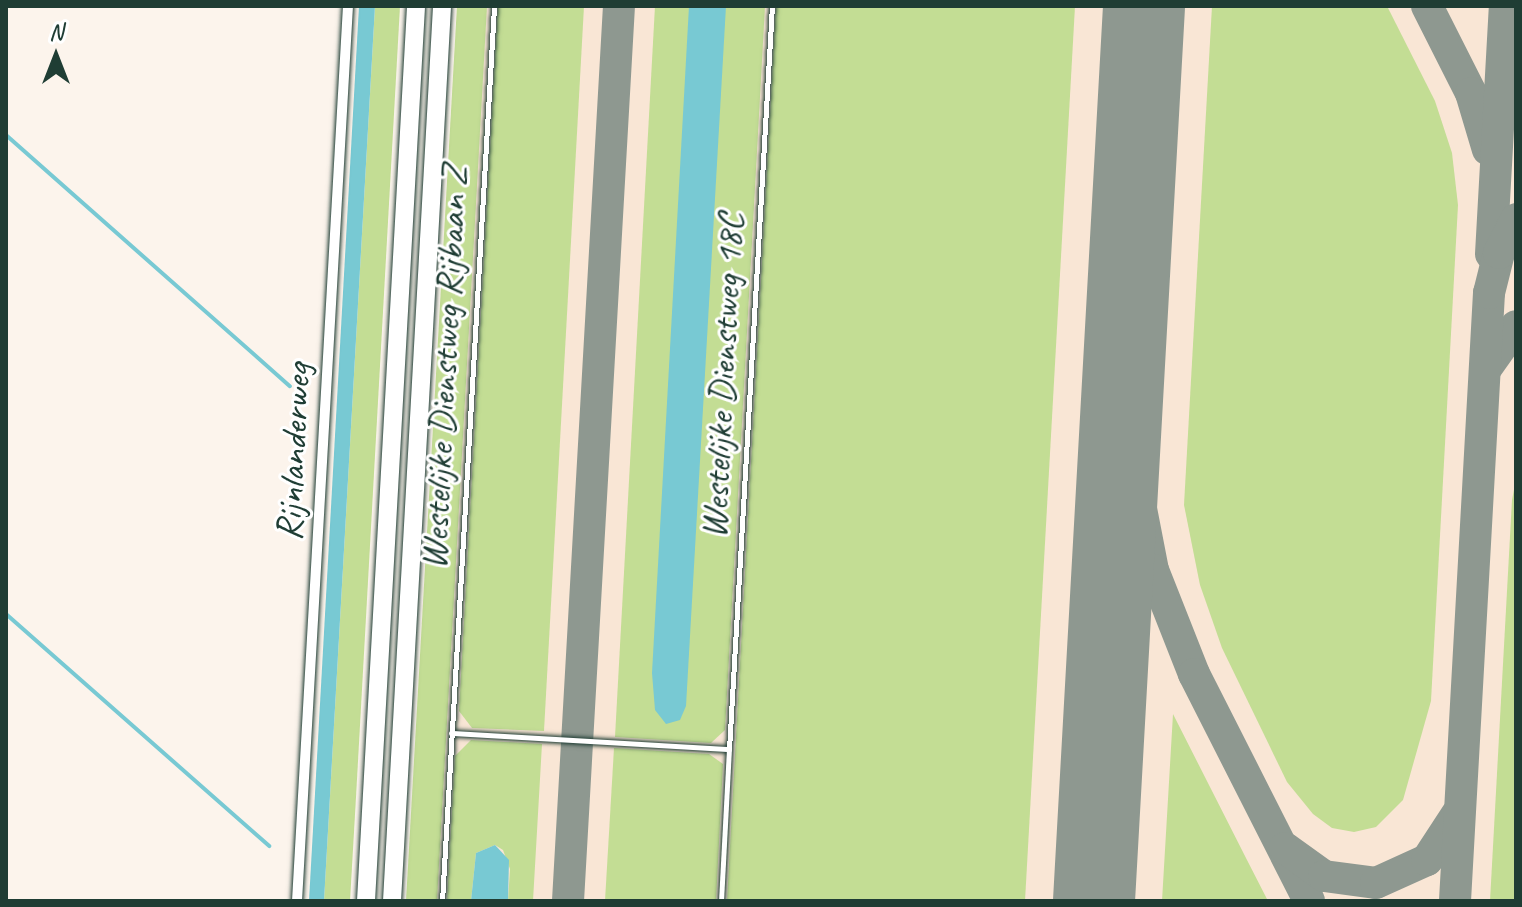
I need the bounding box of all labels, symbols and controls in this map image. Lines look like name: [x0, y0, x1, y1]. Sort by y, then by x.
north arrow: [16, 16, 96, 96]
text: N: [49, 18, 63, 46]
street label: Westelijke Dienstweg Rijbaan Z: [411, 166, 477, 570]
street label: Westelijke Dienstweg 18C: [691, 212, 753, 540]
street label: Rijnlanderweg: [266, 362, 320, 542]

